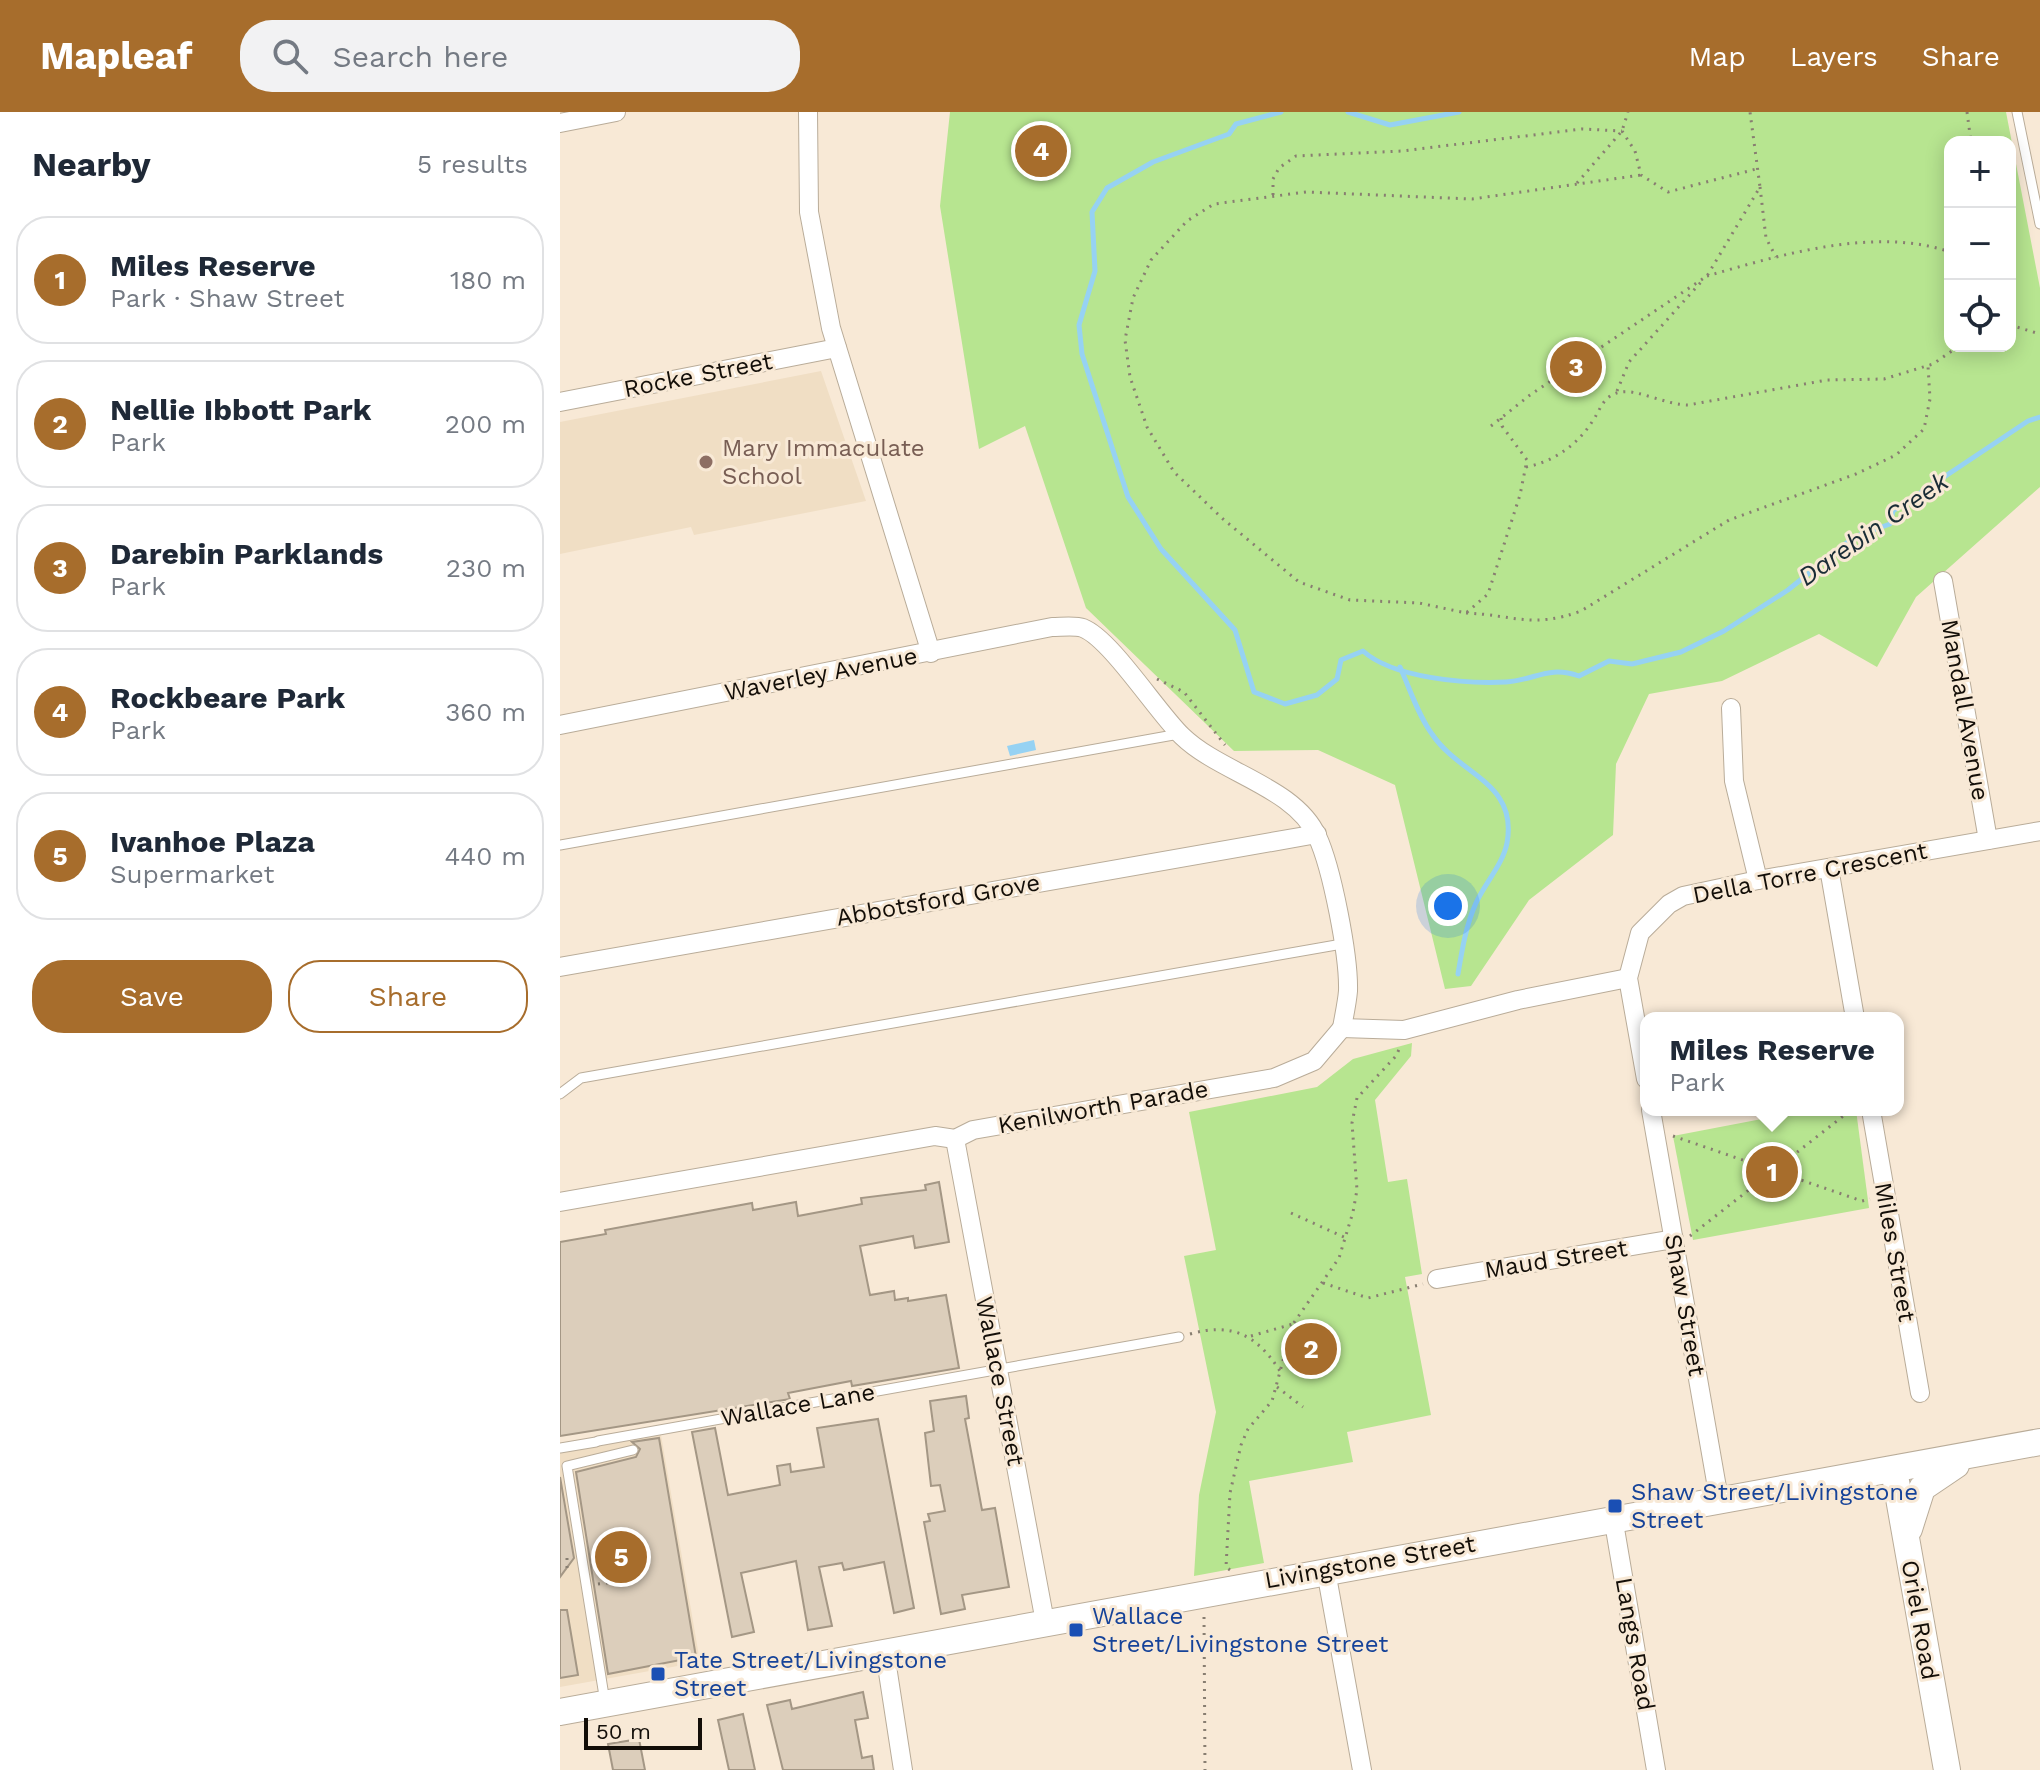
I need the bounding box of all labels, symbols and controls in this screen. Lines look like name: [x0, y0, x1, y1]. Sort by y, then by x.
search box: [240, 20, 800, 92]
text: Mapleaf: [40, 34, 192, 78]
icon: search: [268, 34, 312, 78]
text: Search here: [332, 39, 508, 74]
text: Map: [1689, 40, 1746, 73]
text: Layers: [1790, 40, 1878, 73]
text: Share: [1922, 40, 2000, 73]
pin: 4: [1015, 121, 1067, 181]
map controls: [1944, 136, 2016, 352]
button: +: [1944, 136, 2016, 208]
text: Nearby: [32, 144, 151, 184]
text: 5 results: [417, 149, 528, 179]
button: −: [1944, 208, 2016, 280]
text: Miles Reserve: [110, 248, 316, 283]
text: 1: [54, 265, 66, 295]
text: 180 m: [450, 265, 526, 295]
button: locate: [1944, 280, 2016, 352]
text: Park · Shaw Street: [110, 283, 344, 313]
pin: 3: [1550, 337, 1602, 397]
street label: Rocke Street: [621, 347, 775, 403]
text: Nellie Ibbott Park: [110, 392, 371, 427]
text: 2: [52, 409, 68, 439]
text: 200 m: [445, 409, 526, 439]
text: Park: [110, 427, 166, 457]
place label: Mary Immaculate School: [722, 434, 925, 490]
marker: Mary Immaculate School: [697, 453, 715, 471]
water label: Darebin Creek: [1792, 465, 1955, 592]
text: Darebin Parklands: [110, 536, 383, 571]
text: 3: [52, 553, 68, 583]
text: 230 m: [446, 553, 526, 583]
text: Park: [110, 571, 166, 601]
street label: Mandall Avenue: [1935, 617, 1995, 803]
street label: Waverley Avenue: [722, 642, 920, 706]
text: Rockbeare Park: [110, 680, 345, 715]
text: 4: [52, 697, 68, 727]
text: 360 m: [445, 697, 526, 727]
text: Park: [110, 715, 166, 745]
text: Ivanhoe Plaza: [110, 824, 315, 859]
street label: Della Torre Crescent: [1690, 837, 1930, 909]
text: 5: [52, 841, 68, 871]
text: 440 m: [444, 841, 526, 871]
text: Supermarket: [110, 859, 274, 889]
street label: Abbotsford Grove: [834, 868, 1042, 932]
your location: [1428, 886, 1468, 926]
button: Save: [32, 960, 272, 1033]
button: Share: [288, 960, 528, 1033]
popup: [1640, 1012, 1904, 1116]
text: Miles Reserve: [1669, 1032, 1875, 1067]
text: Park: [1669, 1067, 1725, 1097]
street label: Kenilworth Parade: [996, 1075, 1210, 1139]
pin: 1: [1746, 1142, 1798, 1202]
street label: Miles Street: [1869, 1180, 1921, 1324]
street label: Shaw Street: [1659, 1232, 1711, 1378]
street label: Maud Street: [1483, 1234, 1629, 1284]
street label: Wallace Street: [970, 1294, 1030, 1468]
pin: 2: [1285, 1319, 1337, 1379]
street label: Wallace Lane: [719, 1378, 877, 1432]
place label: Shaw Street/Livingstone Street: [1631, 1478, 1918, 1534]
marker: Shaw Street/Livingstone Street: [1606, 1497, 1624, 1515]
pin: 5: [595, 1527, 647, 1587]
street label: Livingstone Street: [1262, 1530, 1478, 1594]
street label: Oriel Road: [1896, 1558, 1944, 1682]
street label: Langs Road: [1609, 1575, 1661, 1713]
place label: Wallace Street/Livingstone Street: [1092, 1602, 1388, 1658]
marker: Wallace Street/Livingstone Street: [1067, 1621, 1085, 1639]
place label: Tate Street/Livingstone Street: [674, 1646, 947, 1702]
marker: Tate Street/Livingstone Street: [649, 1665, 667, 1683]
scale bar: [584, 1714, 702, 1750]
text: 50 m: [596, 1719, 651, 1744]

